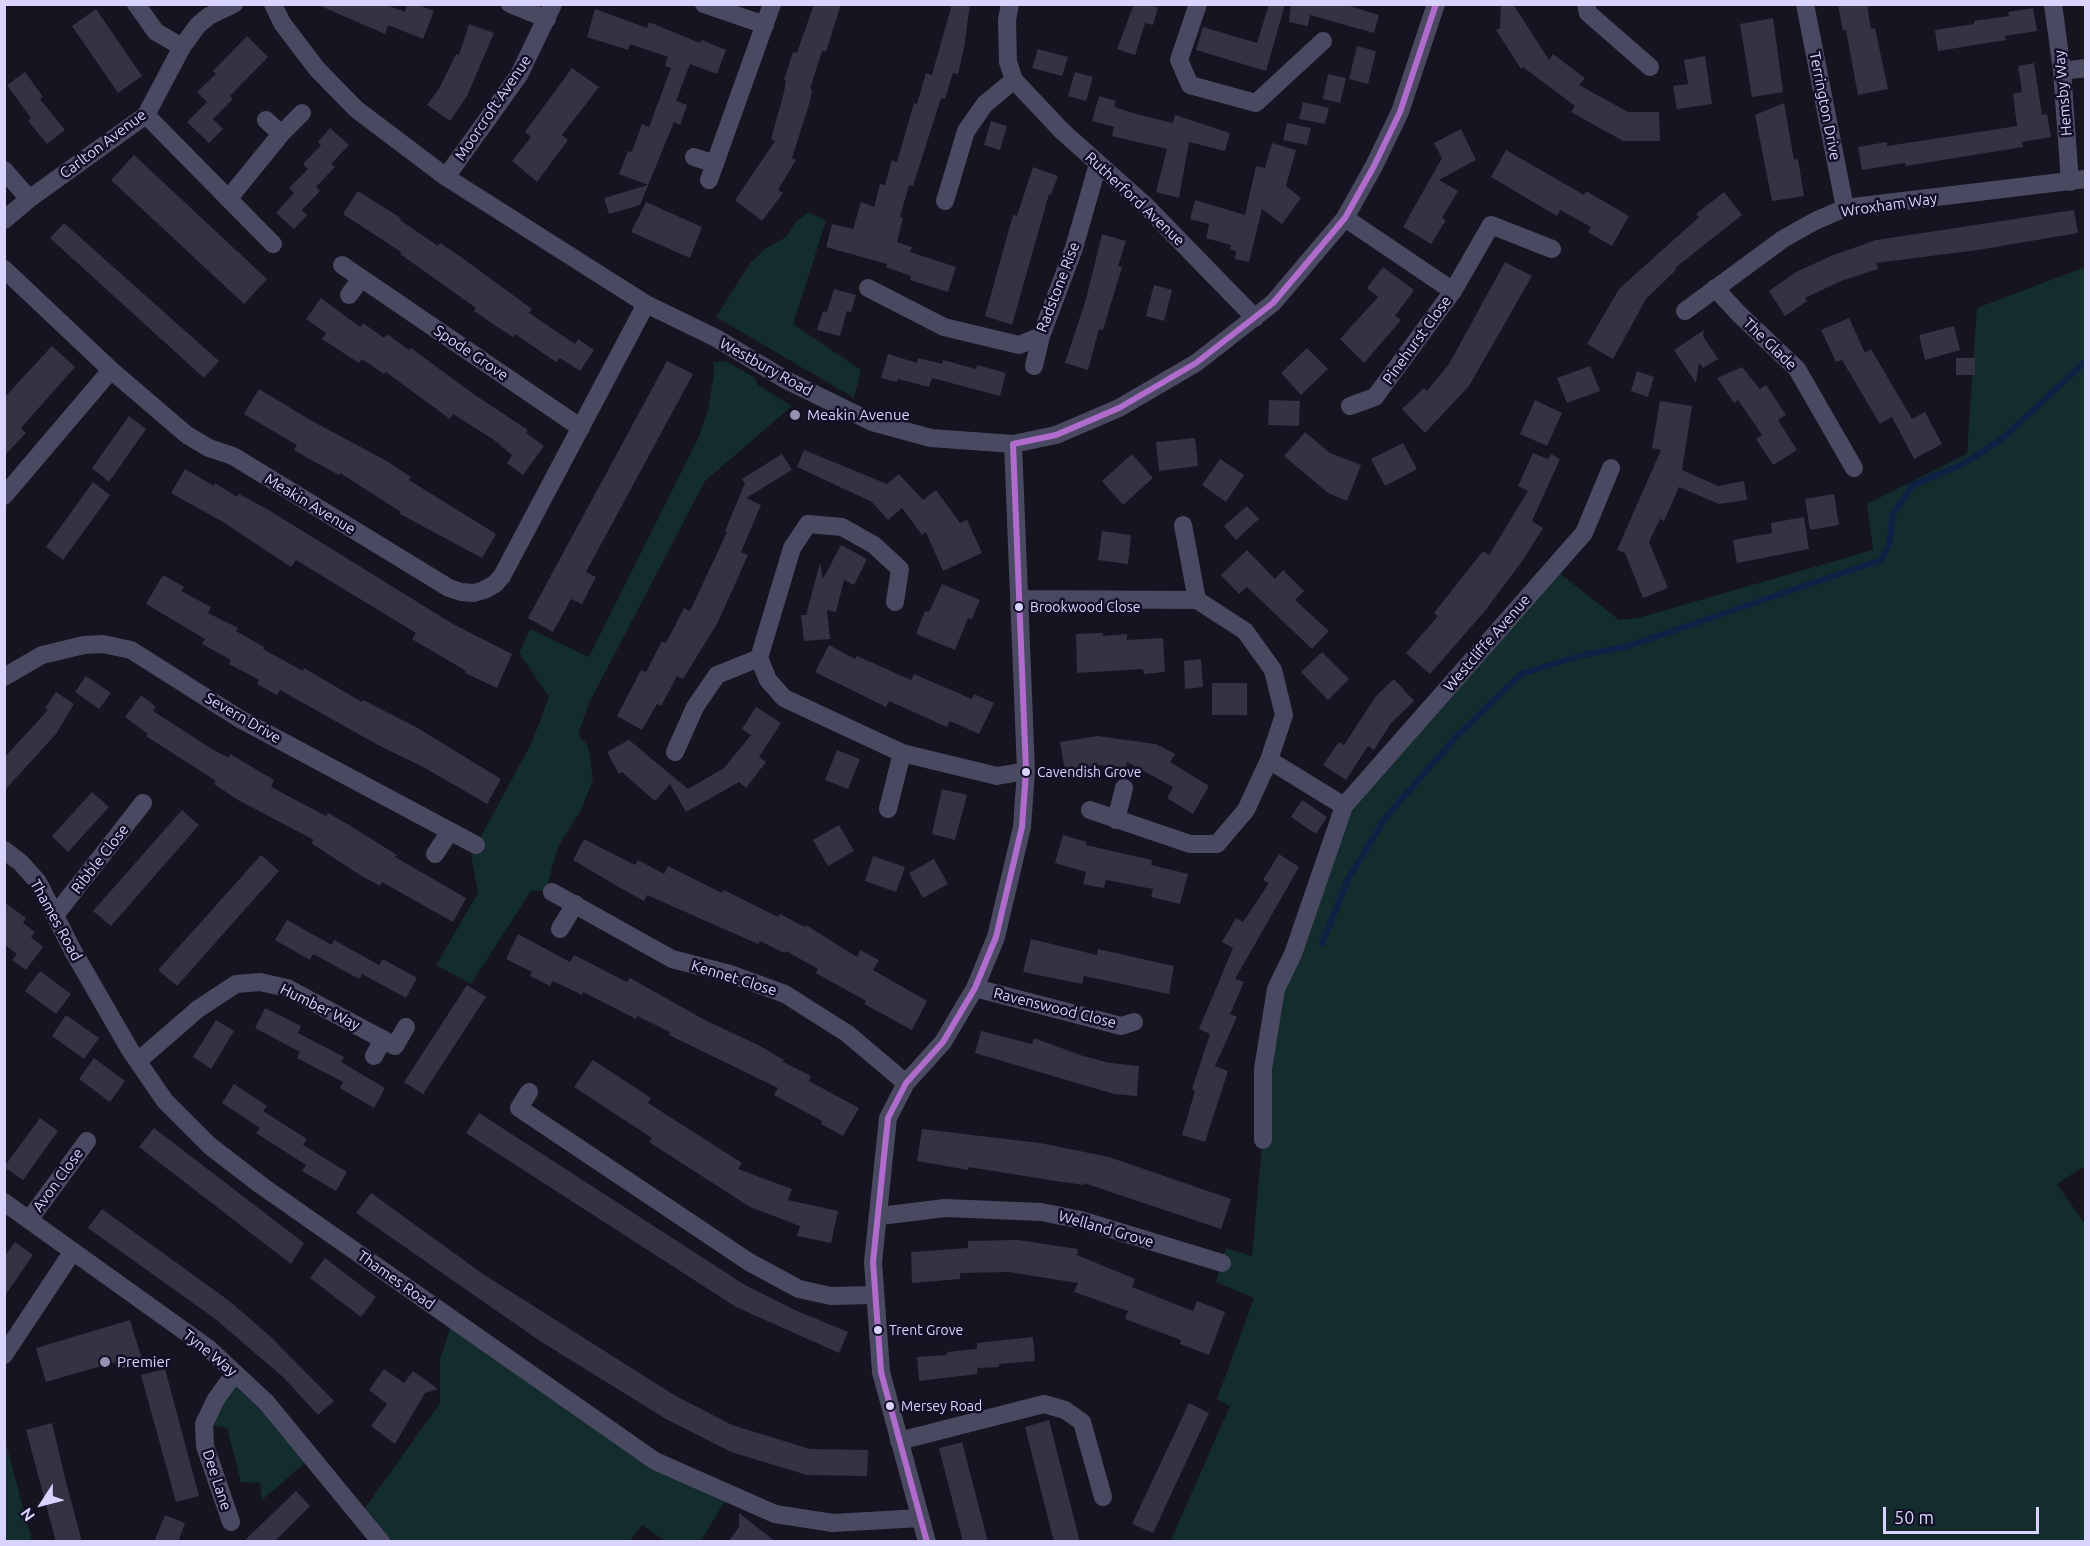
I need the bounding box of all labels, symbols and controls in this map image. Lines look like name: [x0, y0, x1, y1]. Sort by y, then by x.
street label: Hemsby Way: [2050, 49, 2076, 137]
street label: Terrington Drive: [1806, 50, 1844, 162]
street label: Moorcroft Avenue: [451, 52, 535, 164]
street label: Carlton Avenue: [56, 106, 150, 182]
street label: Rutherford Avenue: [1082, 148, 1188, 250]
street label: Wroxham Way: [1840, 189, 1938, 221]
street label: Radstone Rise: [1033, 239, 1083, 335]
street label: Pinehurst Close: [1379, 292, 1455, 388]
street label: The Glade: [1740, 314, 1800, 374]
street label: Spode Grove: [430, 322, 512, 384]
street label: Westbury Road: [717, 334, 815, 400]
place label: Meakin Avenue: [807, 406, 910, 424]
marker: Meakin Avenue: [788, 408, 802, 422]
street label: Meakin Avenue: [261, 470, 359, 538]
street label: Westcliffe Avenue: [1440, 591, 1534, 695]
place label: Brookwood Close: [1030, 599, 1141, 615]
marker: Brookwood Close: [1013, 601, 1025, 613]
street label: Severn Drive: [202, 689, 284, 747]
place label: Cavendish Grove: [1037, 764, 1141, 780]
marker: Cavendish Grove: [1020, 766, 1032, 778]
street label: Ribble Close: [67, 821, 133, 897]
street label: Thames Road: [26, 876, 86, 964]
street label: Kennet Close: [689, 956, 779, 1000]
street label: Humber Way: [277, 980, 363, 1034]
street label: Ravenswood Close: [992, 984, 1118, 1032]
street label: Avon Close: [29, 1145, 87, 1215]
street label: Welland Grove: [1056, 1207, 1156, 1251]
street label: Thames Road: [354, 1247, 438, 1313]
place label: Trent Grove: [889, 1322, 963, 1338]
marker: Trent Grove: [872, 1324, 884, 1336]
street label: Tyne Way: [179, 1326, 241, 1380]
place label: Premier: [117, 1353, 170, 1371]
marker: Premier: [98, 1355, 112, 1369]
place label: Mersey Road: [901, 1398, 982, 1414]
marker: Mersey Road: [884, 1400, 896, 1412]
street label: Dee Lane: [199, 1447, 235, 1513]
north arrow: [12, 1474, 72, 1534]
scale bar: [1886, 1495, 2042, 1533]
text: N: [17, 1504, 38, 1525]
text: 50 m: [1894, 1507, 1934, 1527]

